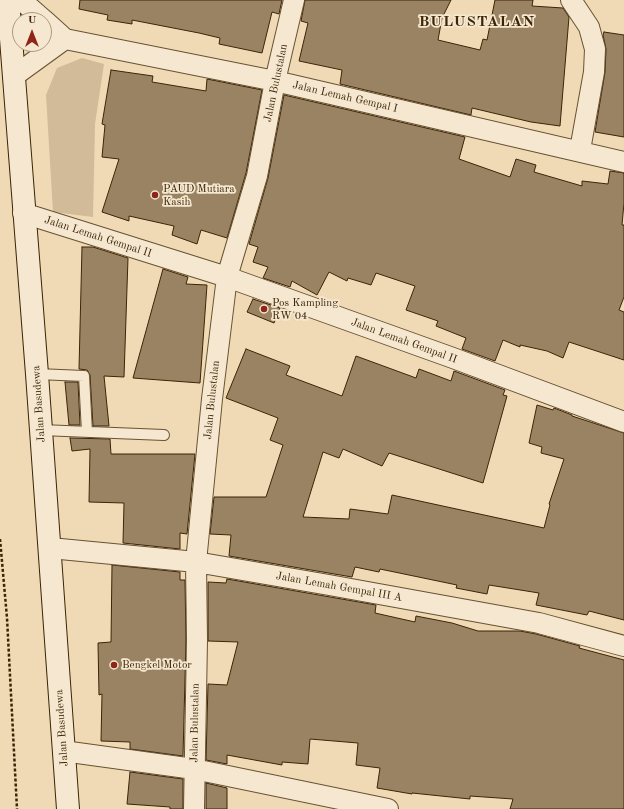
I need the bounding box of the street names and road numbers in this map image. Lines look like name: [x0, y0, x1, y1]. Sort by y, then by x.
street label: Jalan Bulustalan: [261, 43, 291, 123]
street label: Jalan Lemah Gempal I: [291, 78, 399, 116]
street label: Jalan Lemah Gempal II: [43, 213, 153, 261]
street label: Jalan Lemah Gempal II: [349, 316, 459, 366]
street label: Jalan Bulustalan: [201, 360, 223, 440]
street label: Jalan Basudewa: [30, 365, 48, 443]
street label: Jalan Lemah Gempal III A: [275, 569, 403, 605]
street label: Jalan Bulustalan: [188, 683, 202, 763]
street label: Jalan Basudewa: [53, 689, 71, 767]

